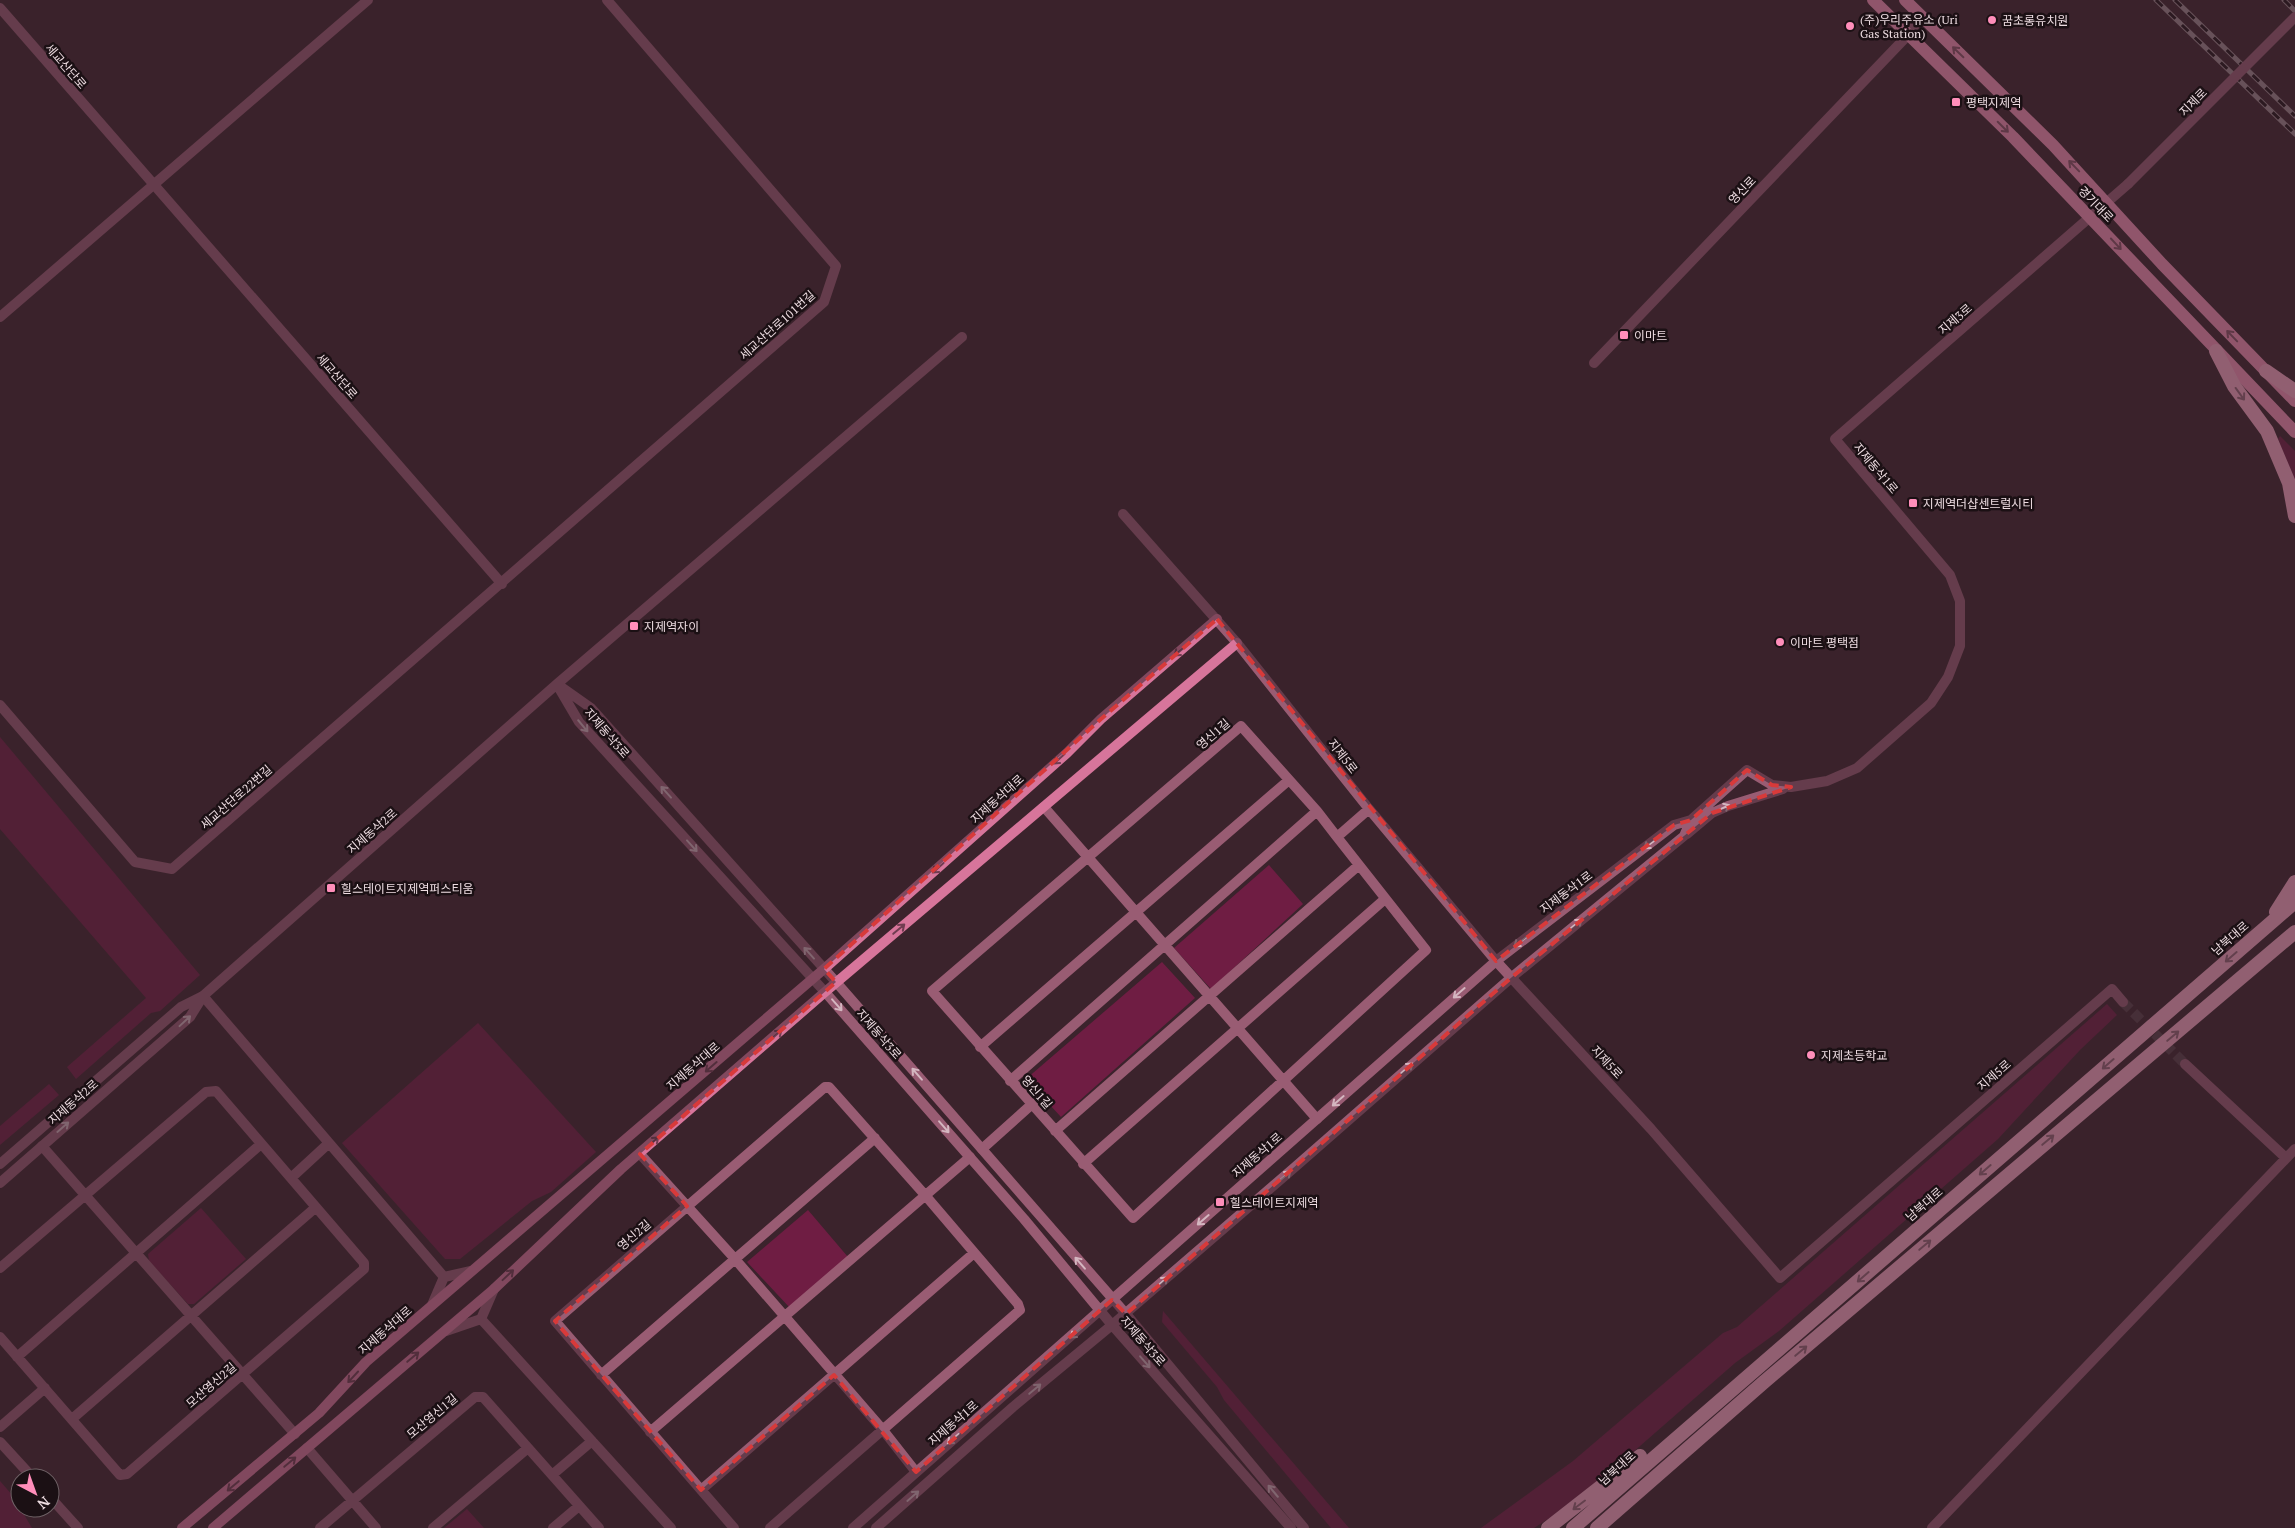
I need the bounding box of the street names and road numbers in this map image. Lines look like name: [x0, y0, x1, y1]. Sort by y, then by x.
street label: 세교산단로: [42, 40, 90, 92]
street label: 지제로: [2176, 85, 2210, 119]
street label: 영신로: [1725, 173, 1759, 207]
street label: 경기대로: [2075, 183, 2117, 225]
street label: 세교산단로101번길: [736, 287, 818, 363]
street label: 지제3로: [1935, 300, 1975, 338]
street label: 세교산단로: [313, 350, 361, 402]
street label: 지제동삭1로: [1850, 440, 1902, 496]
street label: 지제동삭3로: [581, 705, 633, 761]
street label: 영신1길: [1193, 715, 1233, 753]
street label: 지제5로: [1325, 736, 1361, 776]
street label: 세교산단로22번길: [197, 762, 275, 832]
street label: 지제동삭대로: [967, 771, 1027, 827]
street label: 지제동삭2로: [344, 805, 400, 857]
street label: 지제동삭1로: [1537, 867, 1595, 917]
street label: 남북대로: [2208, 918, 2252, 958]
street label: 지제동삭3로: [853, 1006, 905, 1062]
street label: 지제동삭대로: [663, 1039, 723, 1093]
street label: 지제5로: [1588, 1042, 1626, 1082]
street label: 지제5로: [1974, 1056, 2014, 1094]
street label: 영신1길: [1018, 1072, 1056, 1112]
street label: 지제동삭2로: [45, 1076, 101, 1128]
street label: 지제동삭1로: [1229, 1129, 1285, 1181]
street label: 남북대로: [1902, 1184, 1946, 1224]
street label: 영신2길: [614, 1216, 654, 1254]
street label: 지제동삭대로: [355, 1303, 415, 1357]
street label: 지제동삭3로: [1117, 1313, 1169, 1369]
street label: 모산영신2길: [183, 1359, 239, 1411]
street label: 모산영신1길: [404, 1390, 460, 1442]
street label: 지제동삭1로: [925, 1397, 981, 1449]
street label: 남북대로: [1596, 1448, 1638, 1488]

